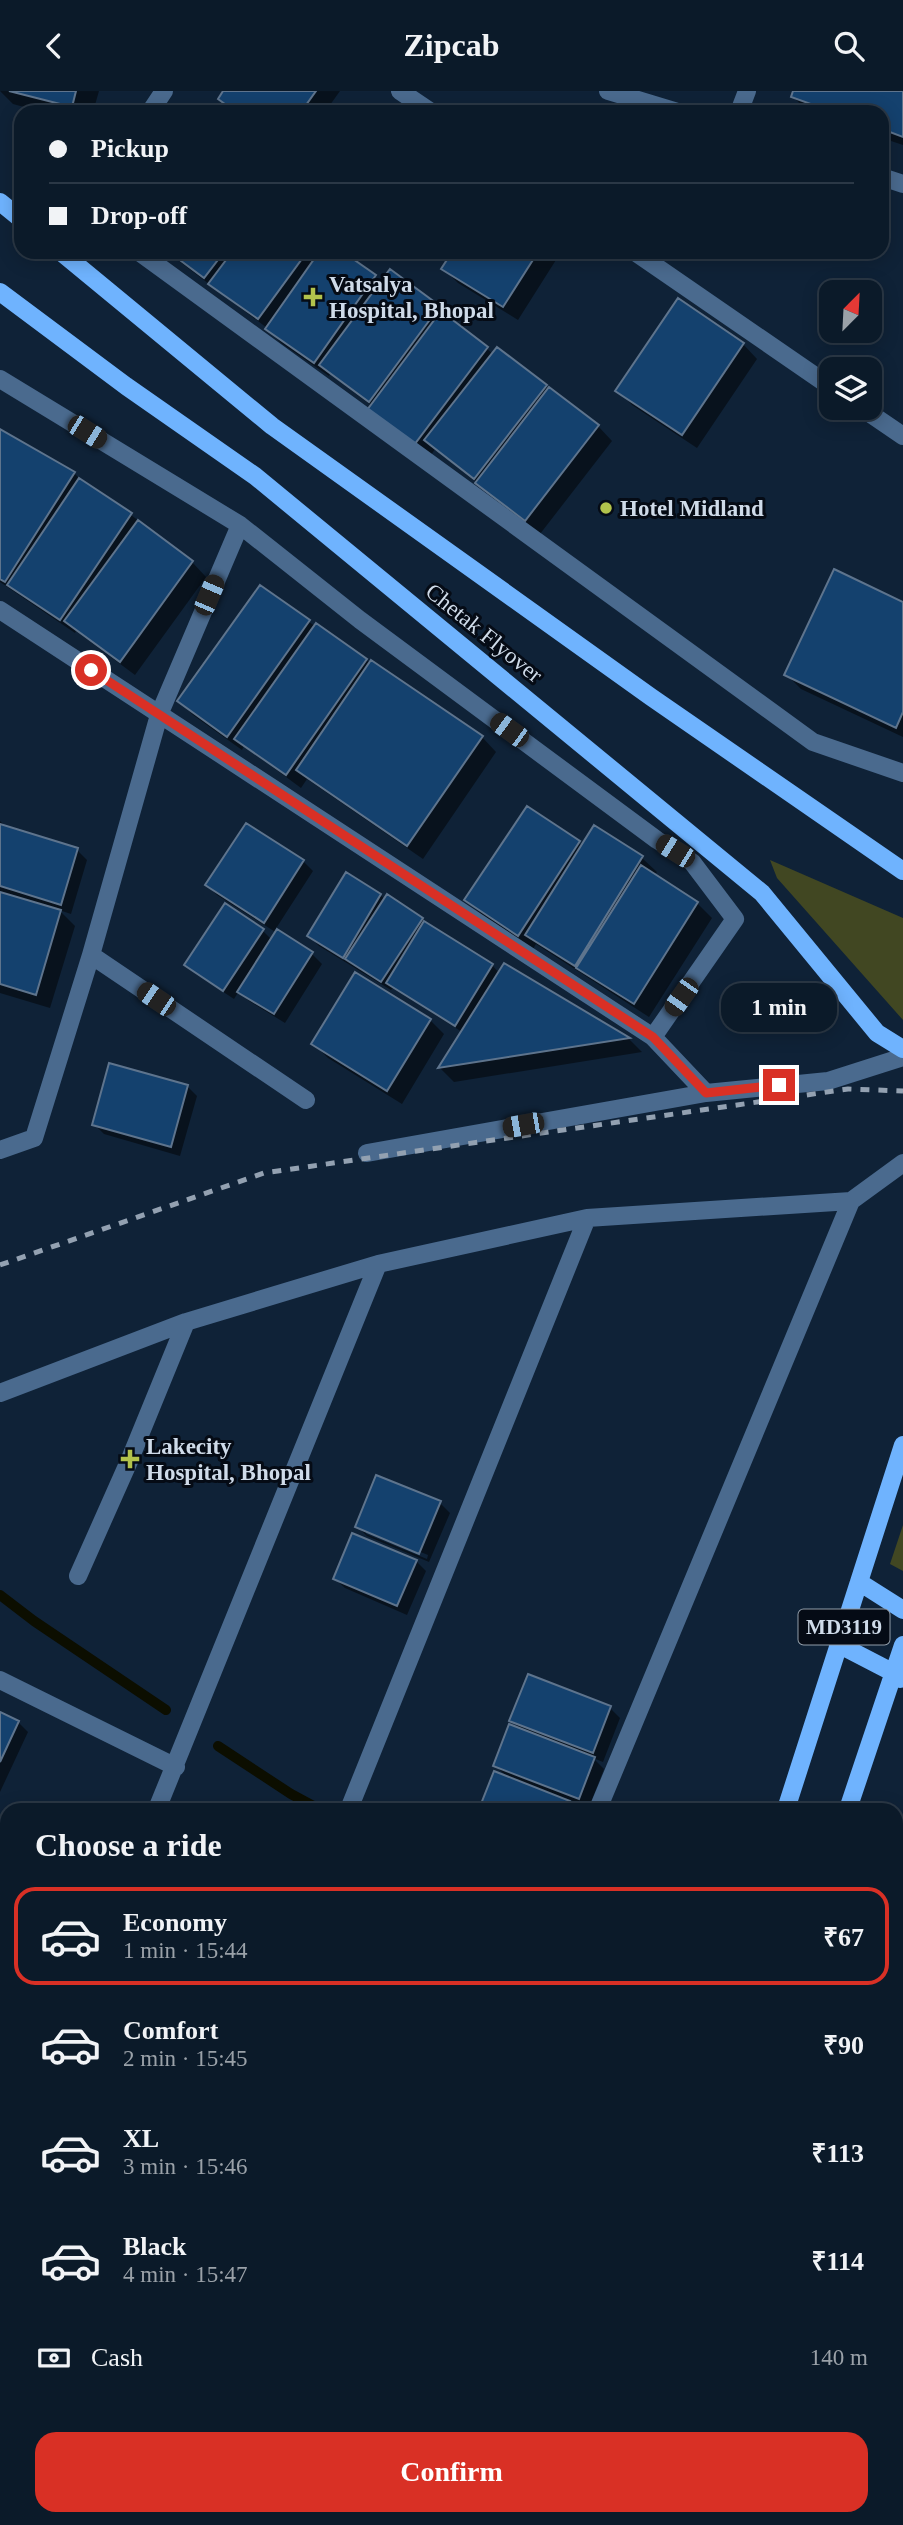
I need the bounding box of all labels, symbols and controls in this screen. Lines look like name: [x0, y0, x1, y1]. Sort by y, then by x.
icon: back: [35, 27, 73, 65]
text: Zipcab: [403, 27, 500, 63]
icon: search: [830, 27, 868, 65]
text: Pickup: [91, 134, 169, 163]
text: Drop-off: [91, 201, 187, 230]
place label: Vatsalya Hospital, Bhopal: [329, 272, 494, 323]
north arrow: [819, 280, 882, 343]
map controls: [819, 280, 882, 420]
marker: Vatsalya Hospital, Bhopal: [303, 287, 323, 307]
button: layers: [819, 357, 882, 420]
car: [64, 412, 111, 452]
place label: Hotel Midland: [620, 496, 764, 521]
marker: Hotel Midland: [598, 500, 614, 516]
car: [192, 572, 227, 618]
street label: Chetak Flyover: [421, 578, 547, 688]
route start: [75, 654, 107, 686]
car: [486, 709, 533, 751]
car: [652, 831, 699, 871]
car: [661, 974, 702, 1020]
car: [133, 979, 180, 1019]
callout: 1 min: [721, 983, 837, 1033]
text: 1 min: [751, 995, 807, 1020]
route end: [763, 1069, 795, 1101]
car: [501, 1111, 546, 1139]
place label: Lakecity Hospital, Bhopal: [146, 1434, 311, 1485]
marker: Lakecity Hospital, Bhopal: [120, 1449, 140, 1469]
road number: MD3119: [798, 1609, 890, 1645]
text: Choose a ride: [35, 1827, 222, 1863]
icon: car: [39, 1905, 102, 1968]
text: Economy: [123, 1908, 227, 1937]
text: ₹67: [823, 1923, 864, 1952]
text: 1 min · 15:44: [123, 1938, 248, 1963]
icon: car: [39, 2013, 102, 2076]
text: Comfort: [123, 2016, 218, 2045]
text: ₹90: [823, 2031, 864, 2060]
text: 2 min · 15:45: [123, 2046, 248, 2071]
icon: car: [39, 2121, 102, 2184]
text: XL: [123, 2124, 159, 2153]
text: ₹113: [812, 2139, 864, 2168]
text: 3 min · 15:46: [123, 2154, 248, 2179]
icon: car: [39, 2229, 102, 2292]
text: Black: [123, 2232, 187, 2261]
text: ₹114: [812, 2247, 864, 2276]
text: 4 min · 15:47: [123, 2262, 248, 2287]
icon: cash: [35, 2339, 73, 2377]
text: Cash: [91, 2343, 143, 2372]
text: 140 m: [810, 2345, 868, 2370]
button: Confirm: [35, 2432, 868, 2512]

